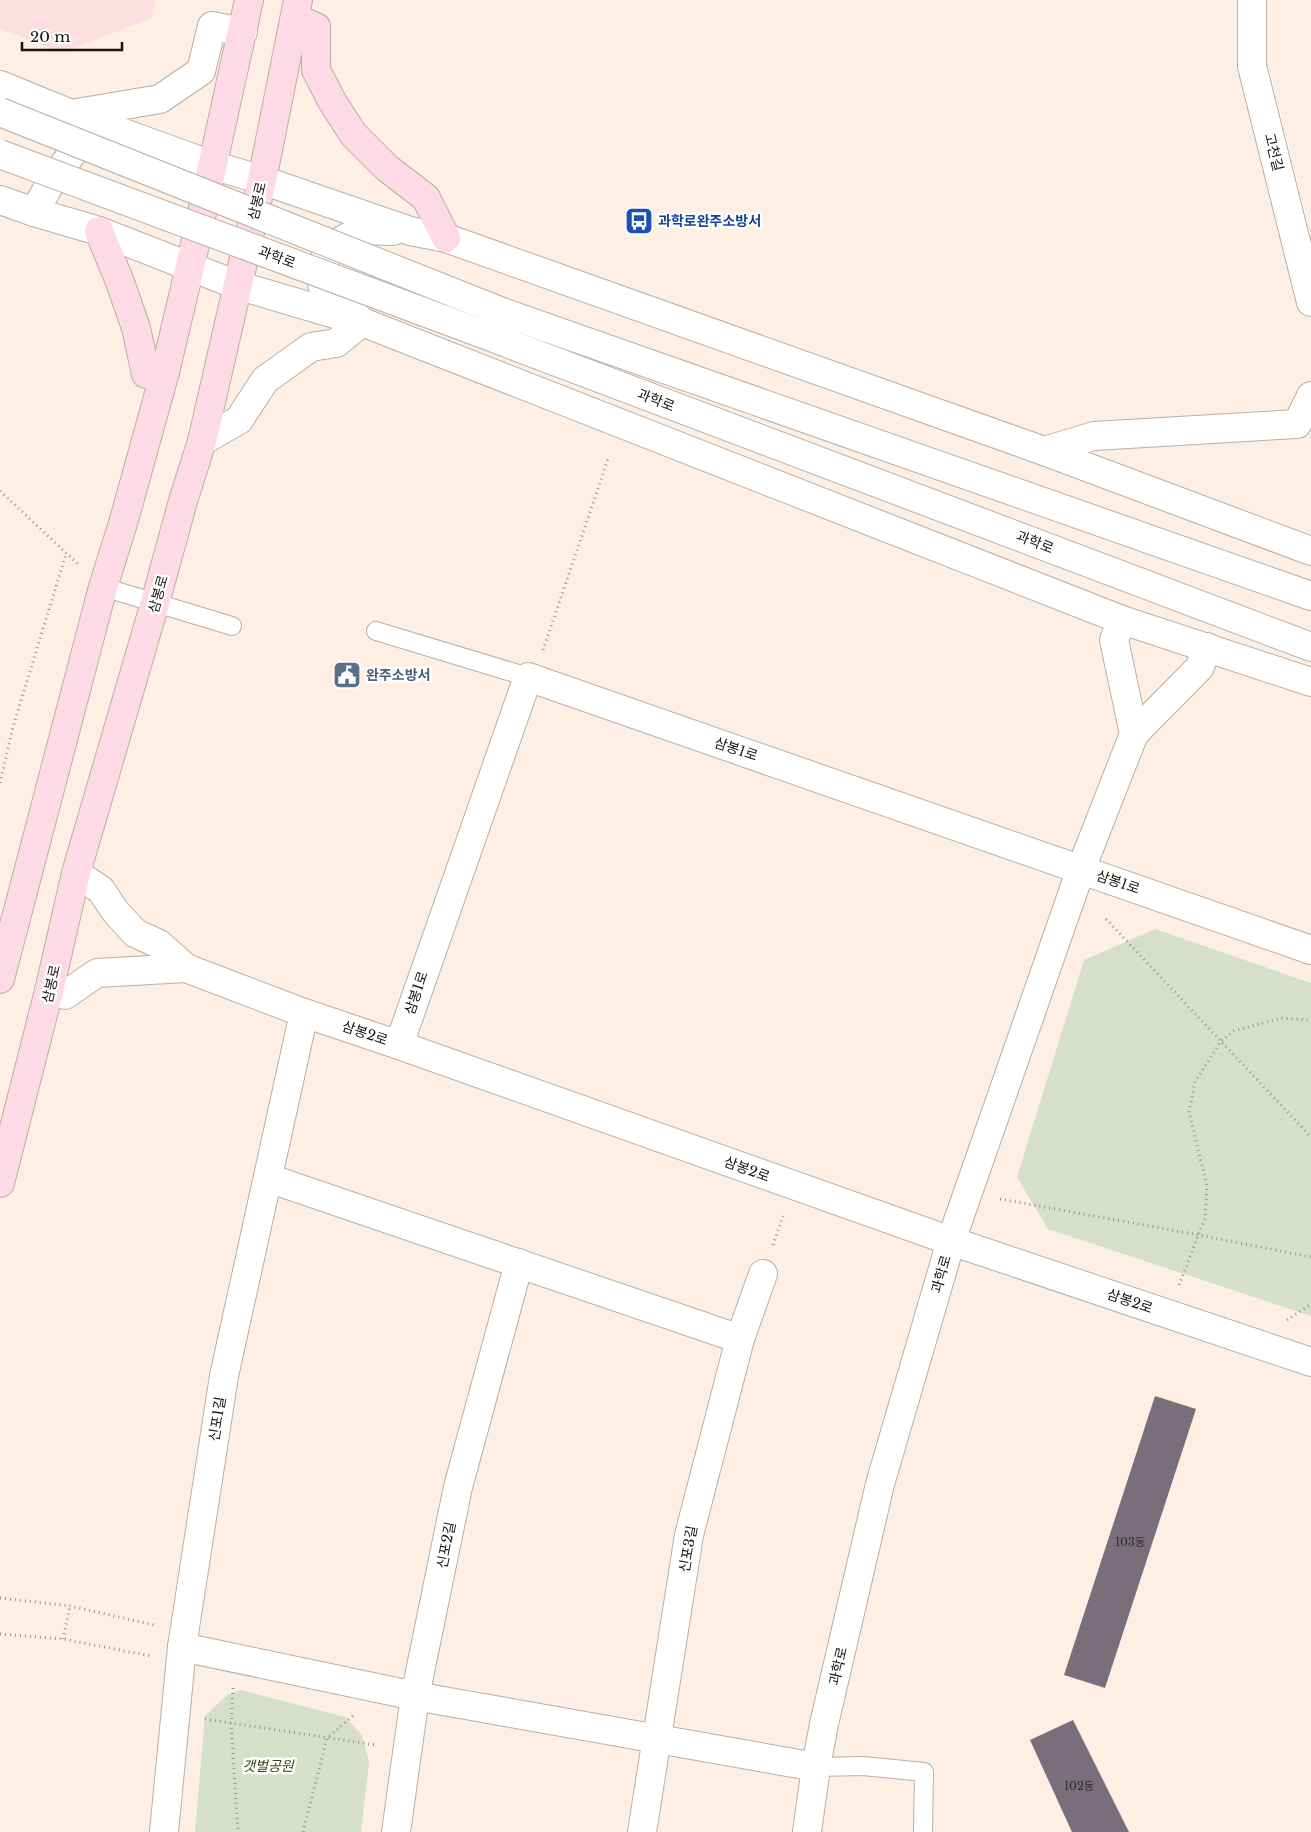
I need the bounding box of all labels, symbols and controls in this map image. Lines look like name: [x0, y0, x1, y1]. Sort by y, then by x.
scale bar: [22, 20, 122, 52]
text: 20 m: [30, 27, 70, 46]
street label: 고천길: [1261, 131, 1287, 173]
street label: 삼봉로: [244, 180, 270, 222]
bus stop icon: 과학로완주소방서: [624, 206, 654, 236]
place label: 과학로완주소방서: [658, 212, 761, 230]
street label: 과학로: [256, 242, 298, 272]
street label: 과학로: [635, 385, 677, 415]
street label: 과학로: [1014, 527, 1056, 557]
street label: 삼봉로: [144, 573, 172, 615]
public building icon: 완주소방서: [332, 660, 362, 690]
place label: 완주소방서: [366, 666, 430, 684]
street label: 삼봉1로: [712, 733, 760, 765]
street label: 삼봉1로: [1094, 866, 1142, 898]
street label: 삼봉로: [38, 963, 64, 1005]
street label: 삼봉1로: [400, 969, 432, 1017]
street label: 삼봉2로: [340, 1017, 390, 1049]
street label: 삼봉2로: [722, 1152, 772, 1186]
street label: 과학로: [927, 1253, 955, 1295]
street label: 삼봉2로: [1105, 1285, 1155, 1317]
street label: 신포1길: [205, 1395, 229, 1443]
street label: 신포2길: [433, 1520, 459, 1570]
street label: 신포3길: [675, 1524, 701, 1574]
house number: 103동: [1115, 1535, 1145, 1549]
street label: 과학로: [825, 1645, 851, 1687]
park label: 갯벌공원: [242, 1757, 295, 1775]
house number: 102동: [1064, 1779, 1094, 1793]

